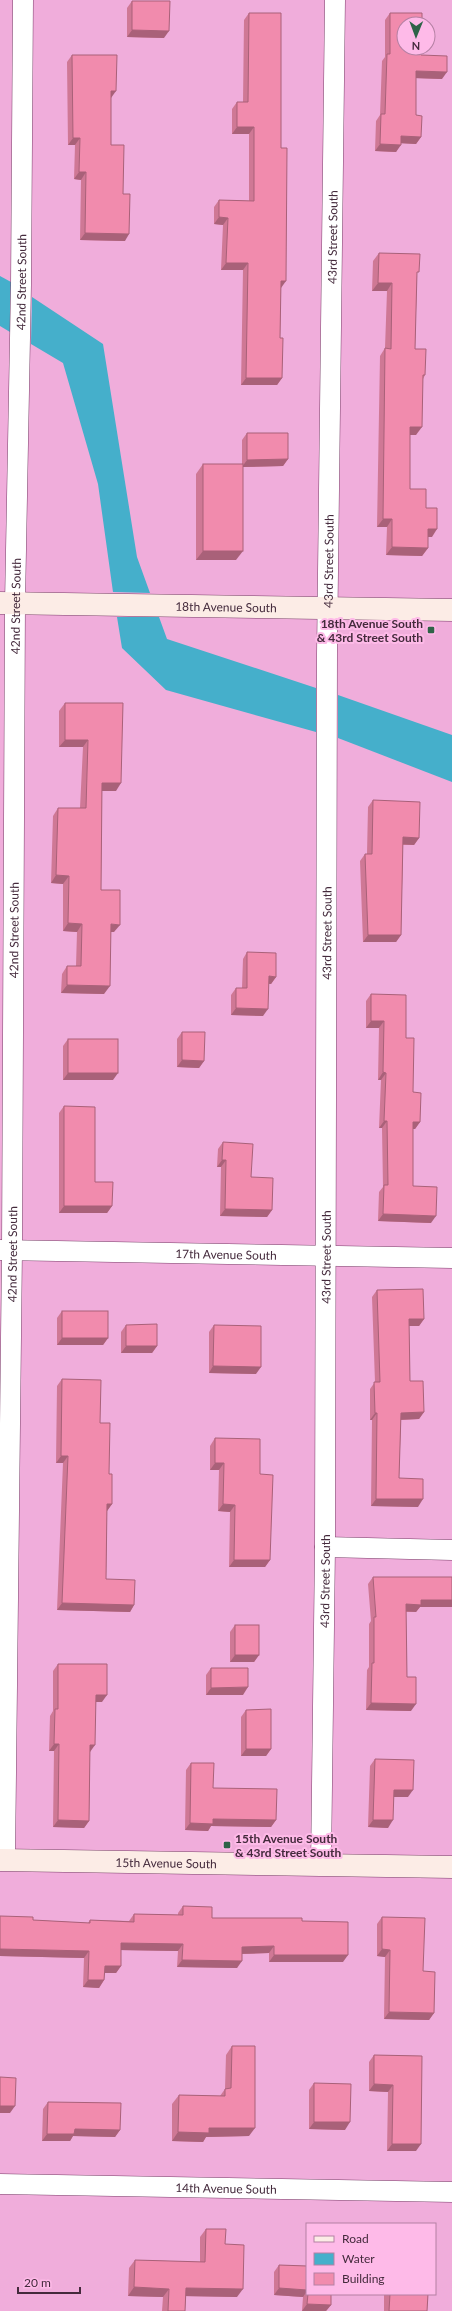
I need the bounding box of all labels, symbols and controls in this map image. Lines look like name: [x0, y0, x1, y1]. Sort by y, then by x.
north arrow: [396, 16, 436, 56]
text: N: [411, 40, 420, 53]
street label: 43rd Street South: [324, 190, 340, 284]
street label: 42nd Street South: [13, 234, 29, 330]
street label: 43rd Street South: [320, 514, 336, 608]
street label: 42nd Street South: [7, 558, 23, 654]
street label: 18th Avenue South: [175, 598, 277, 615]
place label: 18th Avenue South & 43rd Street South: [317, 616, 423, 645]
marker: 18th Avenue South & 43rd Street South: [426, 625, 436, 635]
street label: 42nd Street South: [6, 882, 21, 978]
street label: 43rd Street South: [319, 886, 334, 980]
street label: 42nd Street South: [4, 1206, 20, 1302]
street label: 43rd Street South: [318, 1210, 333, 1304]
street label: 17th Avenue South: [175, 1246, 277, 1262]
street label: 43rd Street South: [316, 1534, 333, 1628]
place label: 15th Avenue South & 43rd Street South: [235, 1831, 341, 1860]
marker: 15th Avenue South & 43rd Street South: [222, 1840, 232, 1850]
street label: 15th Avenue South: [115, 1854, 217, 1871]
street label: 14th Avenue South: [175, 2180, 277, 2196]
legend: [306, 2223, 436, 2295]
text: Road: [342, 2231, 369, 2246]
text: Water: [342, 2251, 375, 2266]
scale bar: [18, 2269, 80, 2295]
text: Building: [342, 2271, 385, 2286]
text: 20 m: [24, 2275, 51, 2290]

